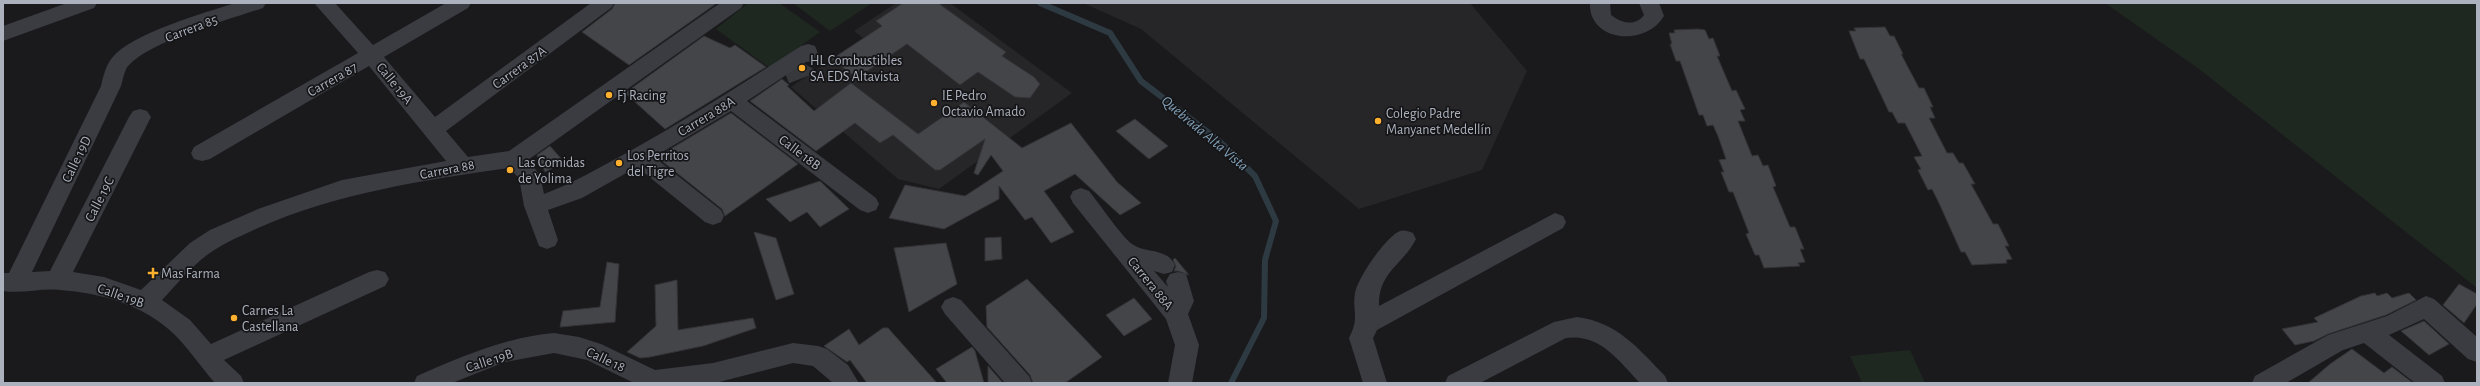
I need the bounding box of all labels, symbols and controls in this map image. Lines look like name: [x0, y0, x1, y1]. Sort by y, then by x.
street label: Carrera 85: [163, 13, 220, 45]
street label: Carrera 87A: [490, 44, 549, 92]
place label: HL Combustibles SA EDS Altavista: [810, 54, 902, 84]
street label: Carrera 87: [305, 60, 360, 100]
street label: Calle 19A: [373, 60, 415, 107]
marker: HL Combustibles SA EDS Altavista: [797, 63, 807, 73]
place label: Fj Racing: [617, 89, 666, 103]
place label: IE Pedro Octavio Amado: [942, 89, 1025, 119]
marker: Fj Racing: [604, 90, 614, 100]
water label: Quebrada Alta Vista: [1159, 93, 1251, 174]
street label: Carrera 88A: [676, 94, 737, 139]
marker: IE Pedro Octavio Amado: [929, 98, 939, 108]
place label: Colegio Padre Manyanet Medellín: [1386, 107, 1491, 137]
marker: Colegio Padre Manyanet Medellín: [1373, 116, 1383, 126]
street label: Calle 18B: [776, 133, 823, 173]
street label: Calle 19D: [60, 134, 94, 185]
place label: Los Perritos del Tigre: [627, 149, 689, 179]
place label: Las Comidas de Yolima: [518, 156, 585, 186]
street label: Carrera 88: [419, 158, 476, 182]
marker: Los Perritos del Tigre: [614, 158, 624, 168]
marker: Las Comidas de Yolima: [505, 165, 515, 175]
street label: Calle 19C: [83, 175, 117, 224]
street label: Carrera 88A: [1125, 255, 1176, 313]
place label: Mas Farma: [161, 267, 221, 281]
marker: Mas Farma: [148, 268, 158, 278]
street label: Calle 19B: [96, 281, 146, 310]
place label: Carnes La Castellana: [242, 304, 299, 334]
marker: Carnes La Castellana: [229, 313, 239, 323]
street label: Calle 18: [584, 345, 627, 375]
street label: Calle 19B: [464, 347, 514, 375]

